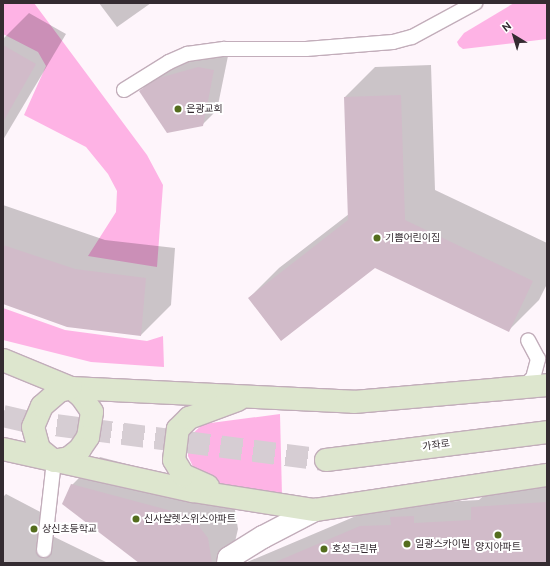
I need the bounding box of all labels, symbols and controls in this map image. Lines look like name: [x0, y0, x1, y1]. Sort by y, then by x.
north arrow: [494, 16, 534, 56]
text: N: [500, 19, 514, 34]
place label: 은광교회: [186, 103, 223, 115]
marker: 은광교회: [173, 104, 183, 114]
place label: 기쁨어린이집: [385, 232, 440, 244]
marker: 기쁨어린이집: [372, 233, 382, 243]
street label: 가좌로: [421, 437, 451, 453]
place label: 신사샬렛스위스아파트: [144, 513, 236, 525]
marker: 신사샬렛스위스아파트: [131, 514, 141, 524]
place label: 상신초등학교: [42, 523, 97, 535]
marker: 상신초등학교: [29, 524, 39, 534]
marker: 양지아파트: [493, 530, 503, 540]
place label: 일광스카이빌: [415, 538, 470, 550]
marker: 일광스카이빌: [402, 539, 412, 549]
place label: 양지아파트: [475, 541, 521, 553]
place label: 호성그린뷰: [332, 543, 378, 555]
marker: 호성그린뷰: [319, 544, 329, 554]

